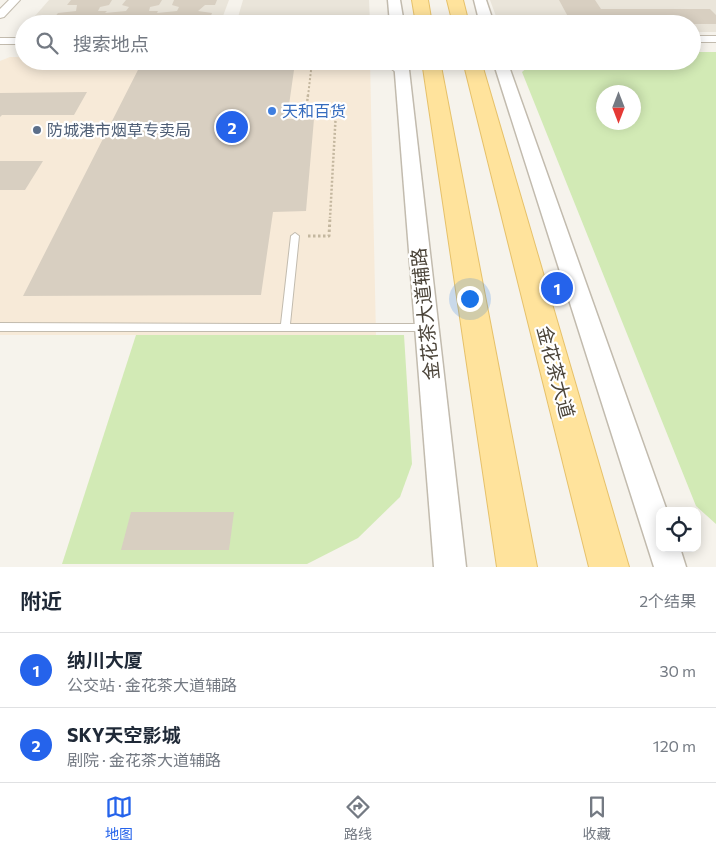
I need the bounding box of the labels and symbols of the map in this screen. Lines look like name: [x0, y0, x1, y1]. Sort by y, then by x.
north arrow: [596, 85, 641, 130]
place label: 天和百货: [282, 101, 346, 120]
marker: 天和百货: [266, 105, 278, 117]
pin: 2: [216, 108, 248, 146]
place label: 防城港市烟草专卖局: [47, 120, 191, 139]
marker: 防城港市烟草专卖局: [31, 124, 43, 136]
street label: 金花茶大道辅路: [406, 247, 443, 381]
pin: 1: [541, 269, 573, 307]
your location: [457, 286, 483, 312]
street label: 金花茶大道: [533, 323, 580, 421]

